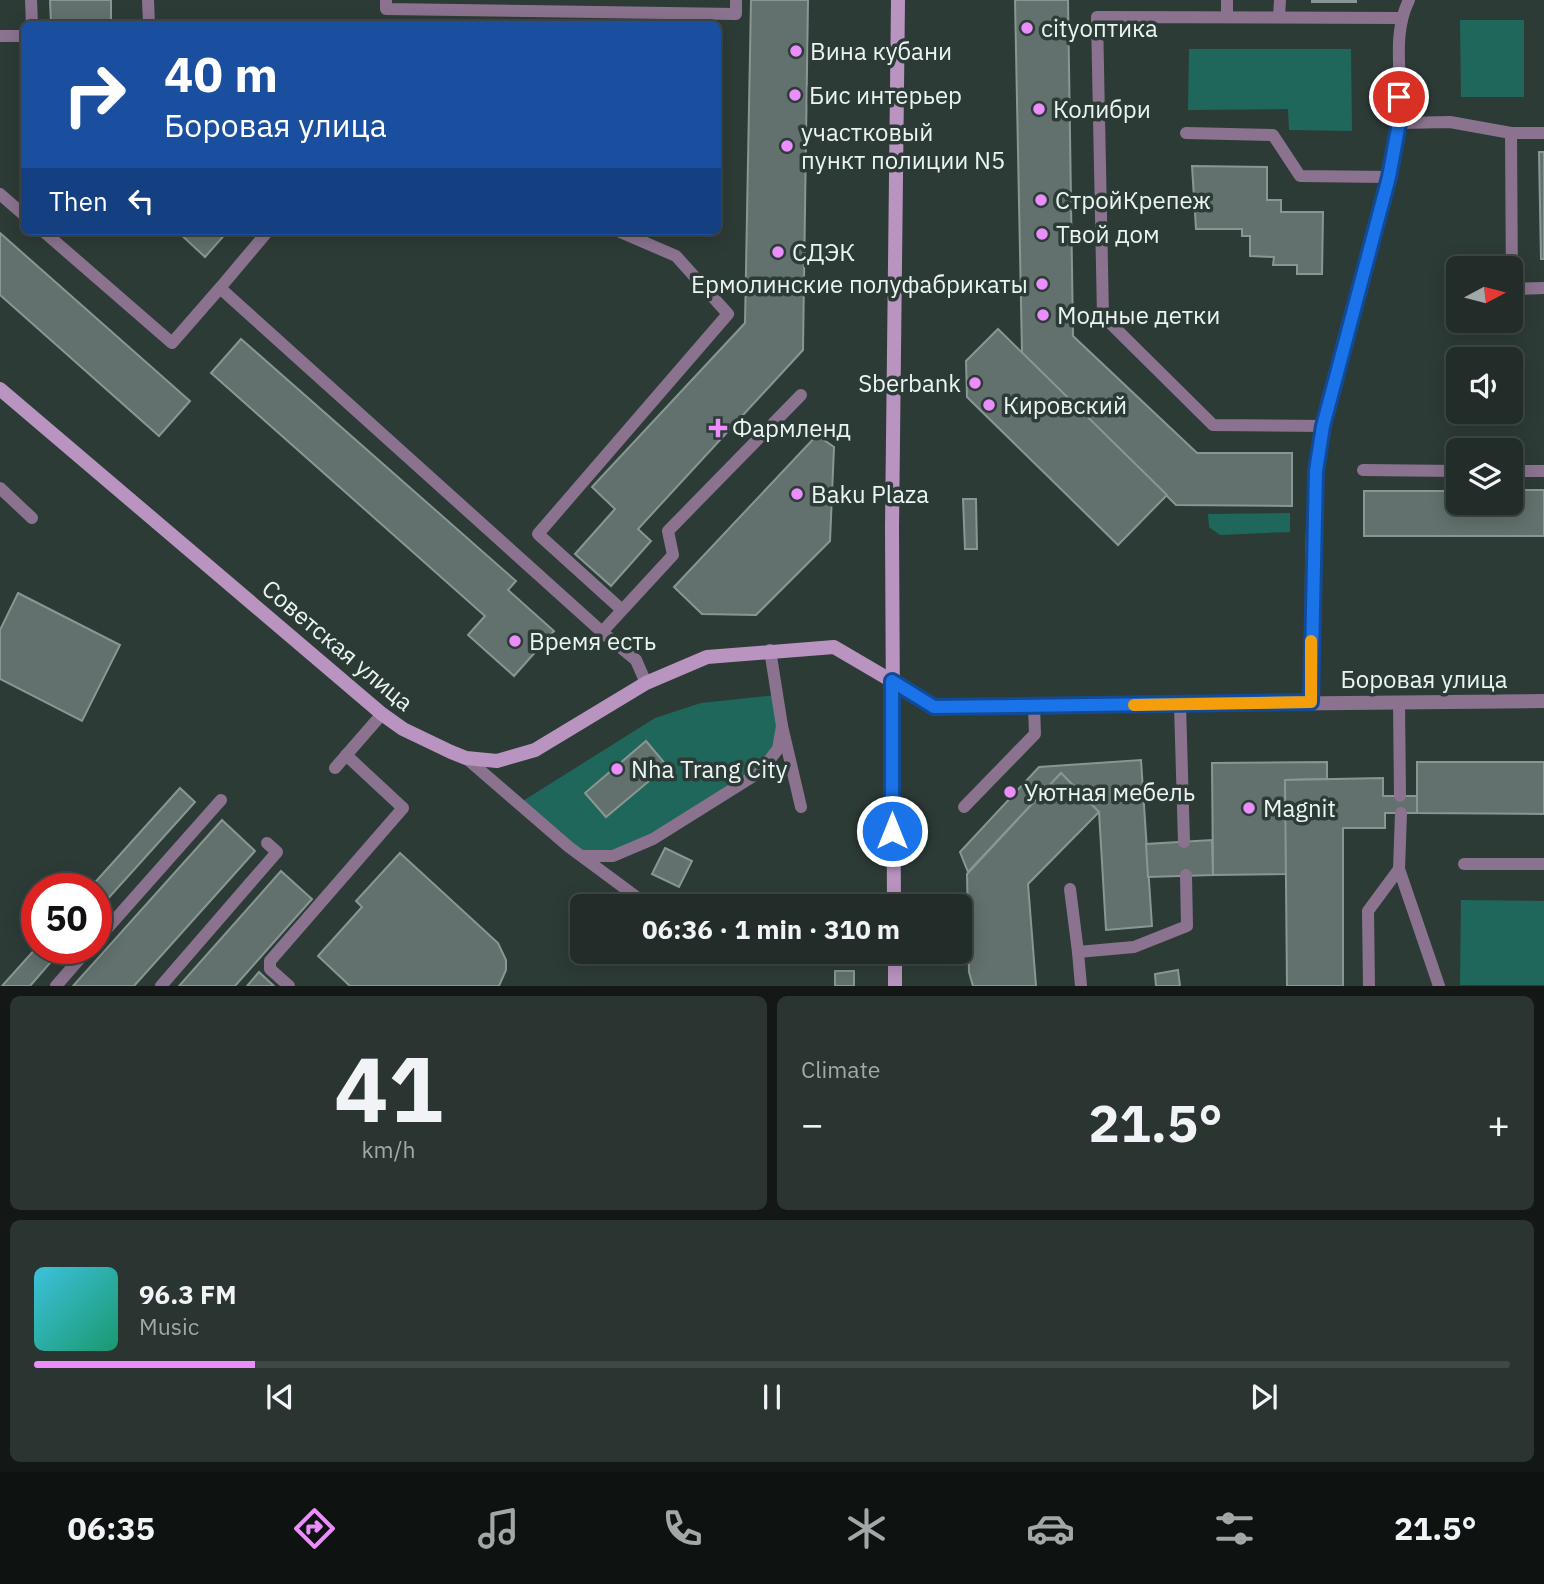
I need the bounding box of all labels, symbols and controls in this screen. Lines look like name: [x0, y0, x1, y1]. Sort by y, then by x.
place label: cityоптика: [1041, 12, 1158, 44]
marker: cityоптика: [1019, 20, 1035, 36]
place label: Вина кубани: [810, 35, 952, 67]
text: 40 m: [164, 42, 278, 105]
marker: Вина кубани: [788, 43, 804, 59]
icon: right: [49, 49, 140, 140]
pin: [1369, 67, 1429, 127]
icon: arrive: [1380, 78, 1418, 116]
place label: Бис интерьер: [809, 79, 962, 111]
marker: Бис интерьер: [787, 87, 803, 103]
place label: Колибри: [1053, 93, 1151, 125]
marker: Колибри: [1031, 101, 1047, 117]
text: Боровая улица: [164, 104, 387, 146]
place label: участковый пункт полиции N5: [801, 116, 1005, 176]
marker: участковый пункт полиции N5: [779, 138, 795, 154]
icon: left: [122, 182, 160, 220]
text: Then: [49, 184, 108, 218]
place label: СтройКрепеж: [1055, 184, 1211, 216]
marker: СтройКрепеж: [1033, 192, 1049, 208]
place label: Твой дом: [1056, 218, 1160, 250]
marker: Твой дом: [1034, 226, 1050, 242]
place label: СДЭК: [792, 236, 855, 268]
marker: СДЭК: [770, 244, 786, 260]
north arrow: [1446, 256, 1522, 332]
map controls: [1446, 256, 1523, 515]
place label: Ермолинские полуфабрикаты: [691, 268, 1028, 300]
marker: Ермолинские полуфабрикаты: [1034, 276, 1050, 292]
place label: Модные детки: [1057, 299, 1220, 331]
marker: Модные детки: [1035, 307, 1051, 323]
button: sound: [1446, 347, 1523, 424]
place label: Sberbank: [858, 367, 961, 399]
marker: Sberbank: [967, 375, 983, 391]
place label: Кировский: [1003, 389, 1127, 421]
marker: Кировский: [981, 397, 997, 413]
place label: Фармленд: [732, 412, 851, 444]
marker: Фармленд: [710, 420, 726, 436]
button: layers: [1446, 438, 1523, 515]
place label: Baku Plaza: [811, 478, 929, 510]
marker: Baku Plaza: [789, 486, 805, 502]
street label: Советская улица: [256, 572, 421, 718]
place label: Время есть: [529, 625, 656, 657]
marker: Время есть: [507, 633, 523, 649]
street label: Боровая улица: [1340, 663, 1508, 695]
place label: Nha Trang City: [631, 753, 788, 785]
marker: Nha Trang City: [609, 761, 625, 777]
place label: Уютная мебель: [1024, 776, 1195, 808]
marker: Уютная мебель: [1002, 784, 1018, 800]
place label: Magnit: [1263, 792, 1336, 824]
position arrow: [855, 794, 929, 868]
marker: Magnit: [1241, 800, 1257, 816]
speed limit sign: 50: [21, 873, 112, 964]
text: 06:36 · 1 min · 310 m: [642, 912, 900, 946]
text: 41: [334, 1029, 443, 1147]
text: Climate: [801, 1054, 880, 1084]
text: 21.5°: [1088, 1089, 1223, 1156]
text: −: [801, 1099, 824, 1148]
text: +: [1487, 1099, 1510, 1148]
text: km/h: [361, 1134, 416, 1164]
text: 96.3 FM: [139, 1277, 237, 1311]
text: Music: [139, 1311, 199, 1341]
icon: previous: [261, 1378, 299, 1416]
icon: pause: [753, 1378, 791, 1416]
icon: next: [1245, 1378, 1283, 1416]
icon: directions: [290, 1504, 339, 1553]
icon: music: [474, 1504, 523, 1553]
icon: phone: [658, 1504, 707, 1553]
icon: climate: [842, 1504, 891, 1553]
icon: car: [1026, 1504, 1075, 1553]
icon: filters: [1210, 1504, 1259, 1553]
text: 06:35: [68, 1507, 155, 1549]
text: 21.5°: [1394, 1507, 1476, 1549]

